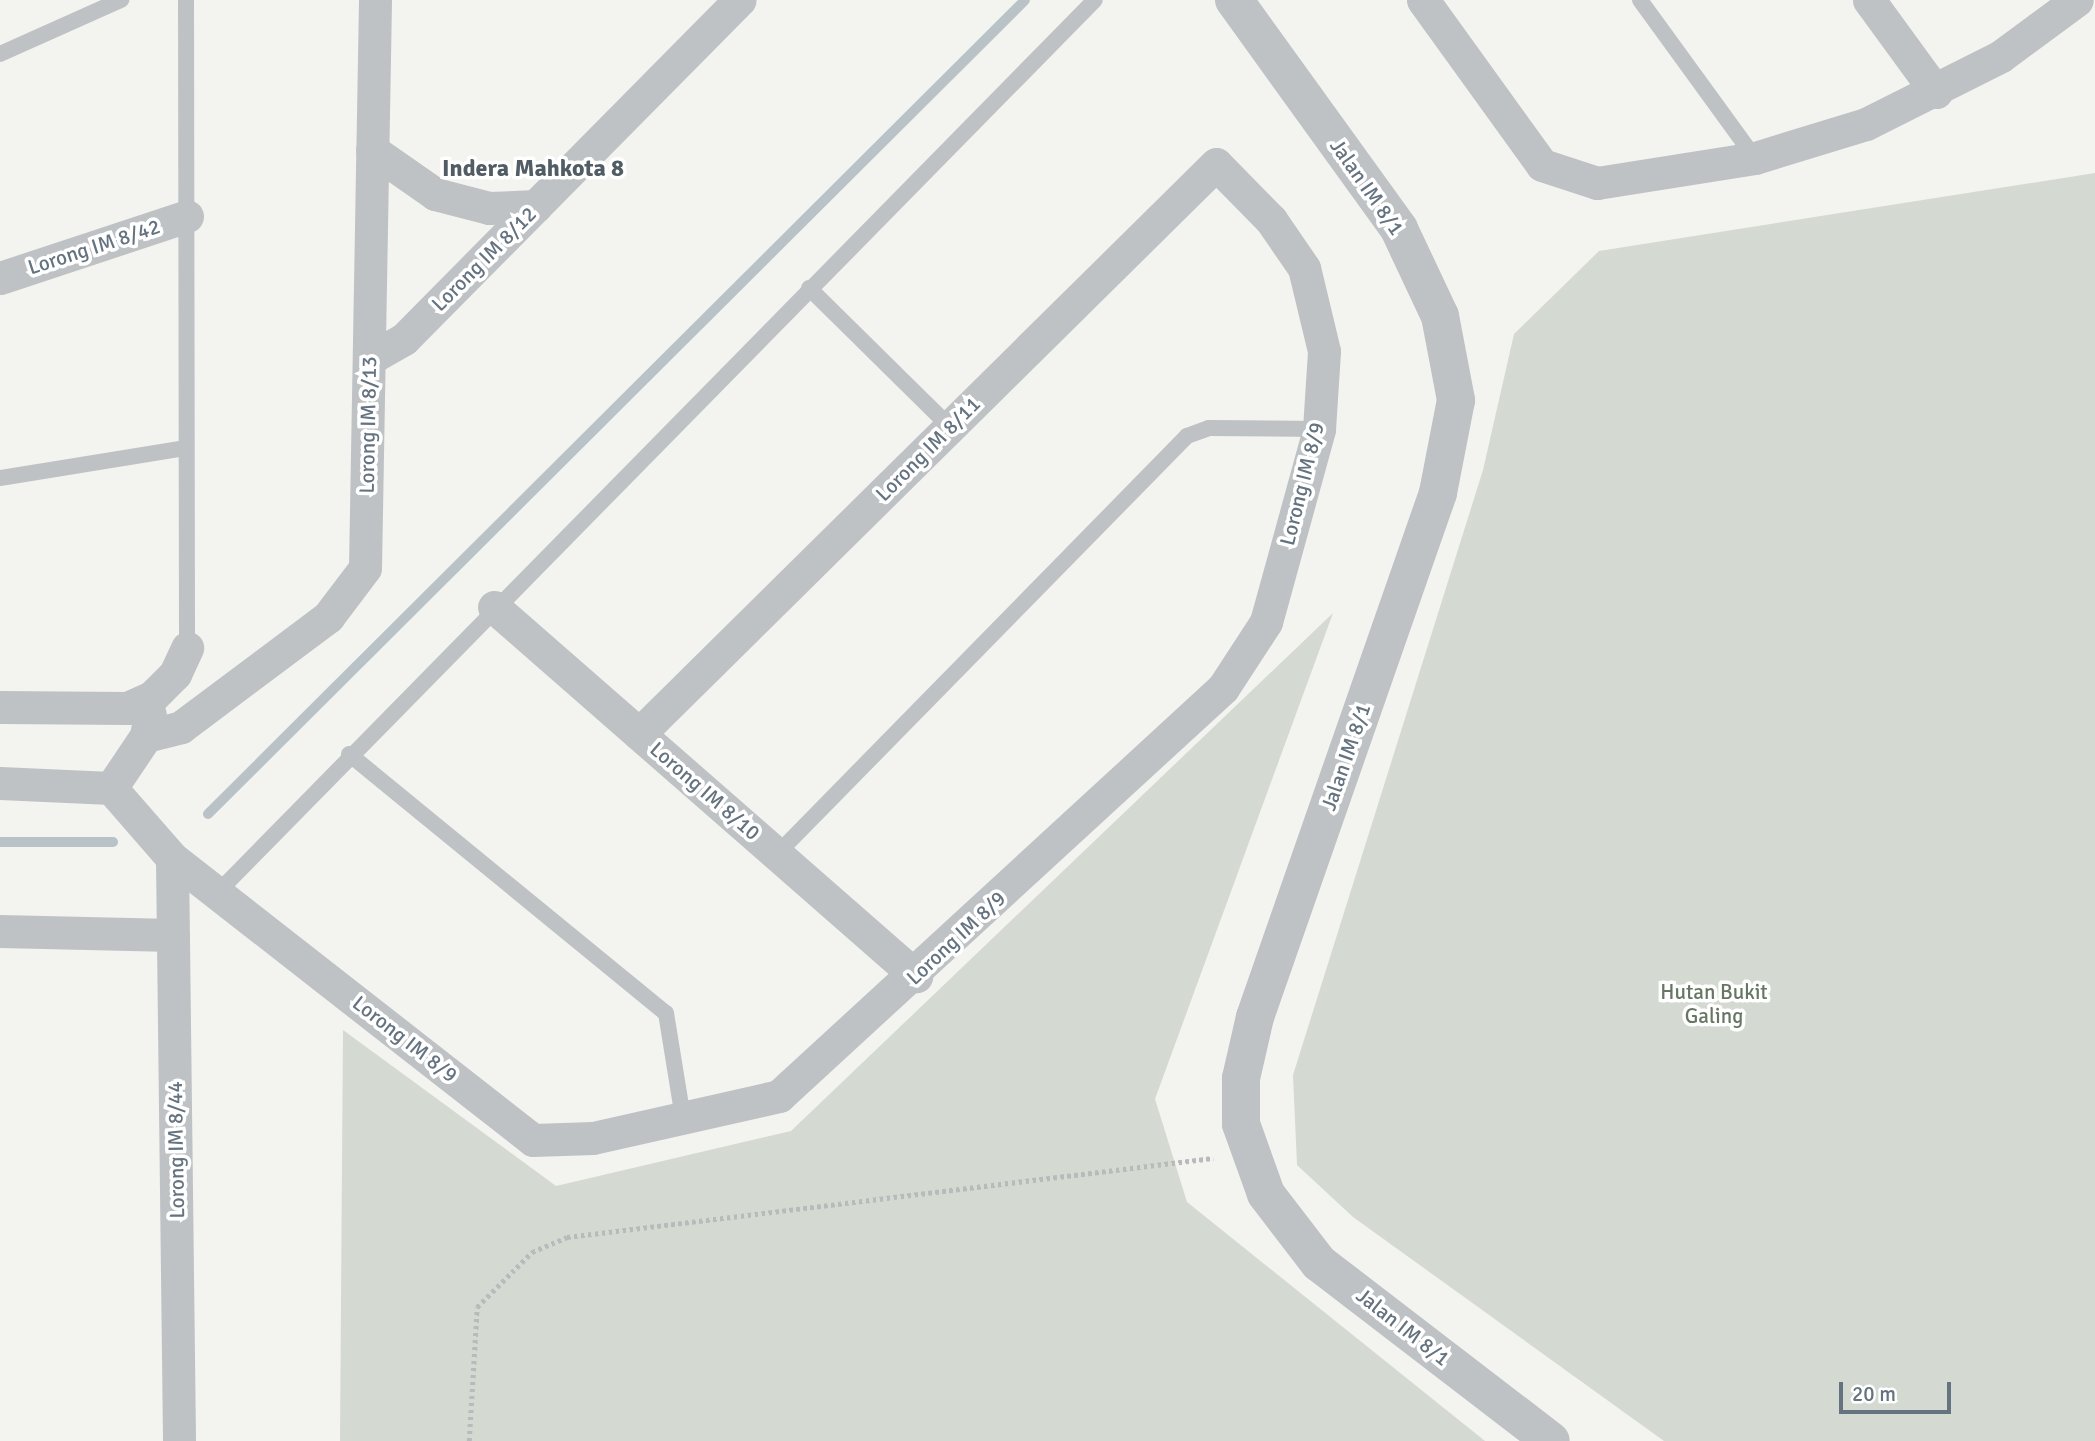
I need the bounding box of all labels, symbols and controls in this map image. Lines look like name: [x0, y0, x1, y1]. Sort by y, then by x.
street label: Jalan IM 8/1: [1325, 134, 1409, 240]
district label: Indera Mahkota 8: [442, 155, 624, 183]
street label: Lorong IM 8/12: [427, 202, 541, 316]
street label: Lorong IM 8/42: [25, 214, 163, 280]
street label: Lorong IM 8/13: [354, 356, 382, 494]
street label: Lorong IM 8/11: [871, 392, 985, 506]
street label: Lorong IM 8/9: [1275, 420, 1329, 548]
street label: Jalan IM 8/1: [1316, 700, 1376, 814]
street label: Lorong IM 8/10: [645, 736, 765, 846]
street label: Lorong IM 8/9: [901, 886, 1011, 990]
park label: Hutan Bukit Galing: [1660, 979, 1768, 1029]
street label: Lorong IM 8/9: [348, 990, 462, 1088]
street label: Lorong IM 8/44: [162, 1081, 190, 1219]
street label: Jalan IM 8/1: [1351, 1283, 1455, 1371]
scale bar: [1843, 1368, 1955, 1412]
text: 20 m: [1852, 1381, 1896, 1407]

